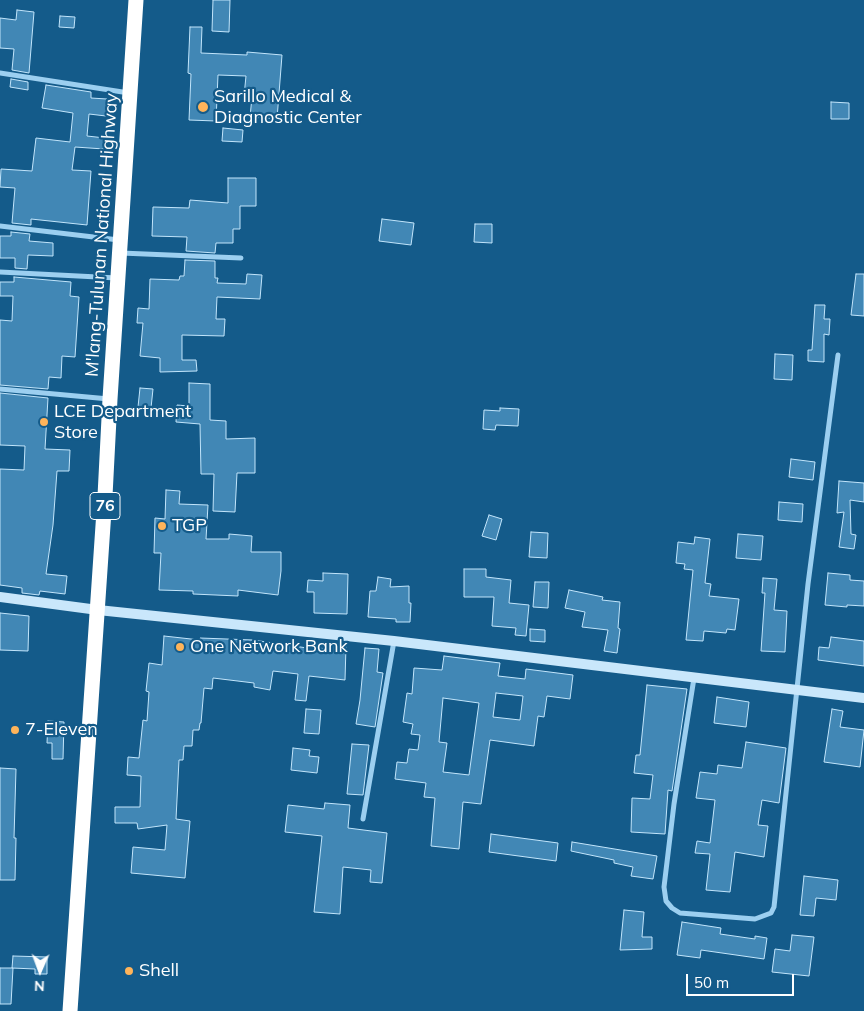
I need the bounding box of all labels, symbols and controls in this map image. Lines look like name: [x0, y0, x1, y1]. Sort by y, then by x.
place label: Sarillo Medical & Diagnostic Center: [214, 86, 362, 128]
street label: M'lang-Tulunan National Highway: [81, 92, 123, 378]
marker: Sarillo Medical & Diagnostic Center: [196, 100, 210, 114]
place label: LCE Department Store: [54, 401, 191, 444]
marker: LCE Department Store: [38, 416, 50, 428]
road number: 76: [90, 492, 120, 520]
place label: TGP: [172, 515, 207, 537]
marker: TGP: [156, 520, 168, 532]
place label: One Network Bank: [190, 636, 348, 658]
marker: One Network Bank: [174, 641, 186, 653]
place label: 7-Eleven: [25, 719, 98, 741]
marker: 7-Eleven: [9, 724, 21, 736]
north arrow: [15, 946, 65, 996]
place label: Shell: [139, 960, 179, 982]
scale bar: [689, 964, 796, 996]
marker: Shell: [123, 965, 135, 977]
text: 50 m: [694, 973, 729, 992]
text: N: [34, 977, 45, 995]

